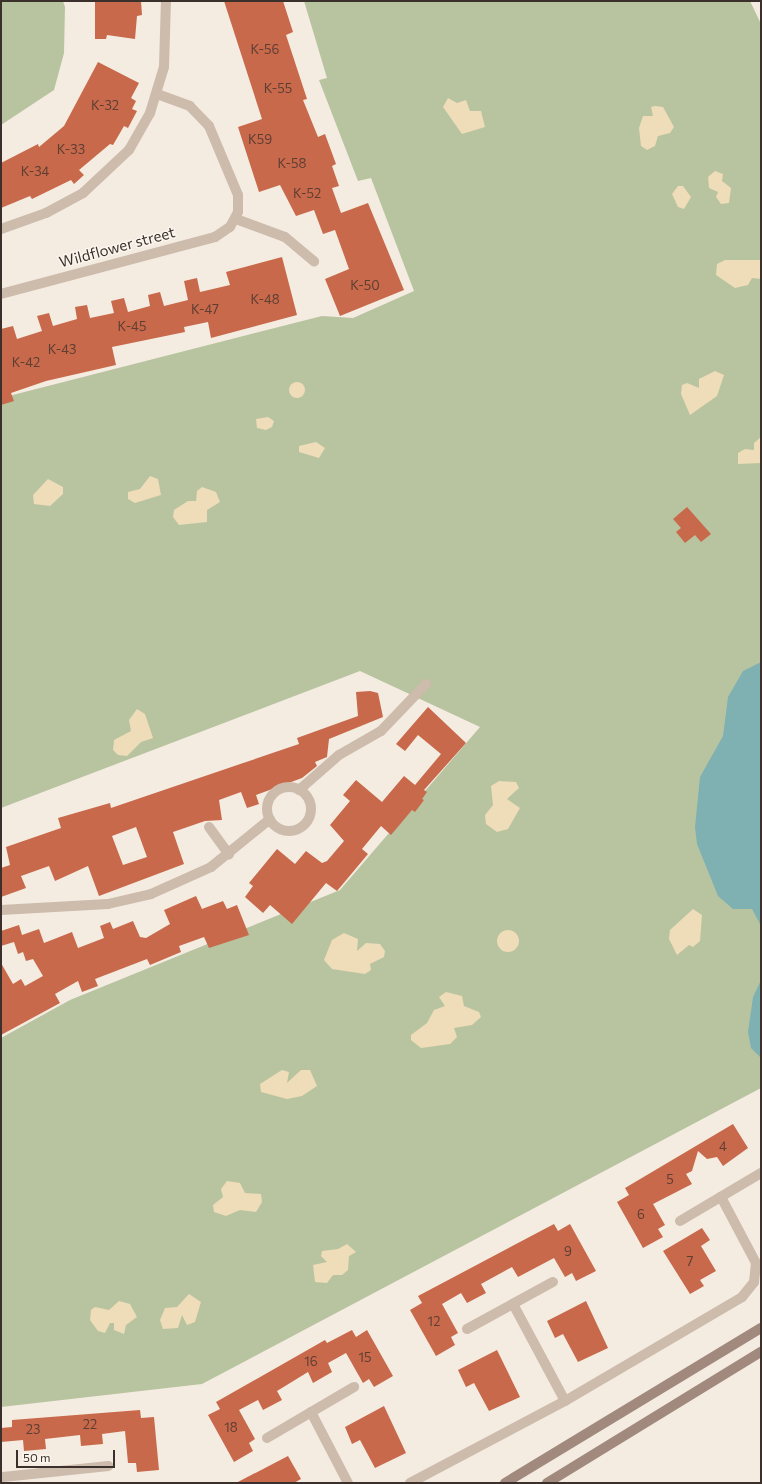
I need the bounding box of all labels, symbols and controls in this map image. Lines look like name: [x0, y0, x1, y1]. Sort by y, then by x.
house number: K-56: [251, 41, 279, 57]
house number: K-55: [264, 80, 292, 96]
house number: K-32: [91, 97, 119, 113]
house number: K59: [248, 131, 272, 147]
house number: K-33: [57, 141, 85, 157]
house number: K-58: [278, 155, 306, 171]
house number: K-34: [21, 163, 49, 179]
house number: K-52: [293, 185, 321, 201]
street label: Wildflower street: [57, 223, 177, 271]
house number: K-50: [350, 277, 380, 293]
house number: K-48: [250, 291, 280, 307]
house number: K-47: [191, 301, 219, 317]
house number: K-45: [118, 318, 146, 334]
house number: K-43: [48, 341, 76, 357]
house number: K-42: [12, 354, 40, 370]
house number: 4: [719, 1138, 727, 1154]
house number: 5: [666, 1171, 674, 1187]
house number: 6: [637, 1206, 645, 1222]
house number: 9: [564, 1243, 572, 1259]
house number: 7: [687, 1253, 693, 1269]
house number: 12: [428, 1313, 440, 1329]
house number: 15: [358, 1349, 372, 1365]
house number: 16: [304, 1353, 318, 1369]
house number: 22: [83, 1416, 97, 1432]
house number: 18: [224, 1419, 238, 1435]
house number: 23: [26, 1421, 40, 1437]
scale bar: [18, 1442, 117, 1468]
text: 50 m: [23, 1450, 51, 1464]

